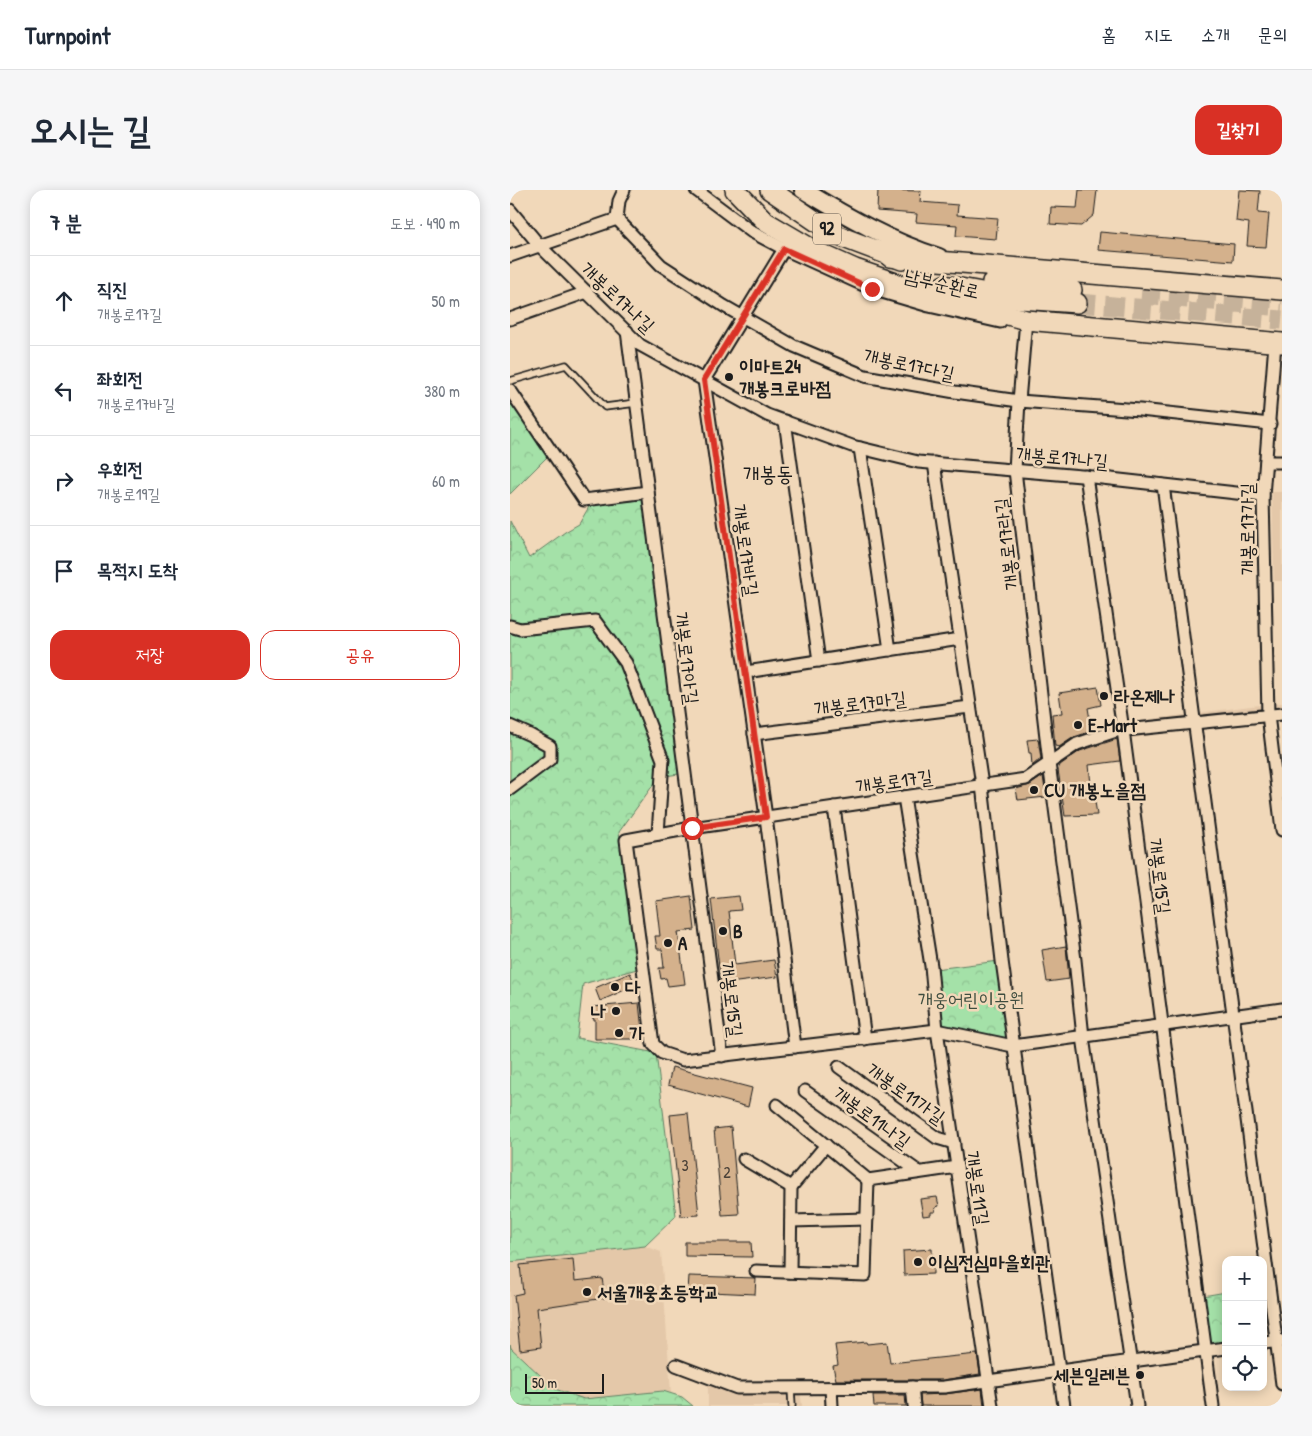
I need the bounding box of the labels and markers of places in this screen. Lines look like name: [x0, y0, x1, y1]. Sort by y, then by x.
place label: 이마트24 개봉크로바점: [739, 353, 831, 401]
marker: 이마트24 개봉크로바점: [723, 371, 735, 383]
place label: 라온제나: [1114, 683, 1176, 709]
marker: 라온제나: [1098, 690, 1110, 702]
place label: E-Mart: [1088, 712, 1138, 738]
marker: E-Mart: [1072, 719, 1084, 731]
place label: CU 개봉노을점: [1044, 777, 1146, 803]
marker: CU 개봉노을점: [1028, 784, 1040, 796]
place label: B: [733, 918, 743, 944]
marker: B: [717, 925, 729, 937]
place label: A: [678, 930, 688, 956]
marker: A: [662, 937, 674, 949]
place label: 다: [625, 974, 641, 1000]
marker: 다: [609, 981, 621, 993]
place label: 나: [591, 998, 607, 1024]
marker: 나: [610, 1005, 622, 1017]
place label: 가: [629, 1020, 645, 1046]
marker: 가: [613, 1027, 625, 1039]
place label: 이심전심마을회관: [928, 1249, 1051, 1275]
marker: 이심전심마을회관: [912, 1256, 924, 1268]
place label: 서울개웅초등학교: [597, 1279, 719, 1305]
marker: 서울개웅초등학교: [581, 1286, 593, 1298]
place label: 세븐일레븐: [1054, 1362, 1130, 1388]
marker: 세븐일레븐: [1134, 1369, 1146, 1381]

